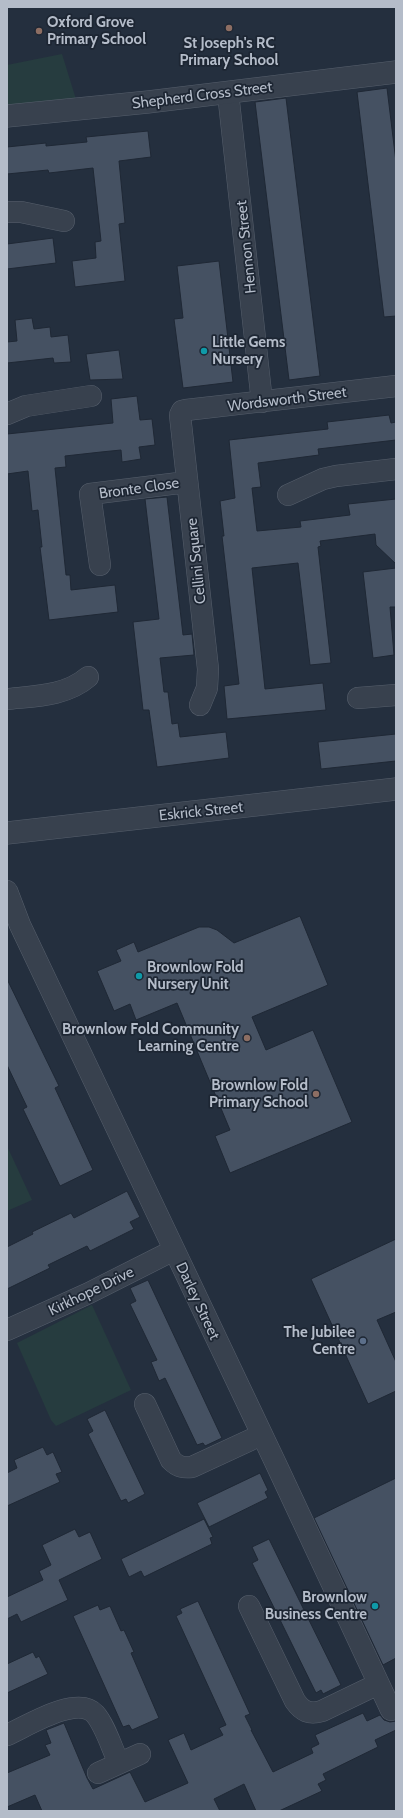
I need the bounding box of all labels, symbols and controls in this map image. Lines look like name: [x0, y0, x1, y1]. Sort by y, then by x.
place label: Oxford Grove Primary School: [47, 13, 146, 48]
marker: St Joseph's RC Primary School: [224, 23, 234, 33]
marker: Oxford Grove Primary School: [34, 26, 44, 36]
place label: St Joseph's RC Primary School: [179, 34, 279, 69]
street label: Shepherd Cross Street: [131, 77, 273, 113]
street label: Hennon Street: [232, 200, 260, 294]
place label: Little Gems Nursery: [212, 333, 285, 368]
marker: Little Gems Nursery: [199, 346, 209, 356]
street label: Wordsworth Street: [226, 383, 348, 415]
street label: Bronte Close: [98, 473, 181, 503]
street label: Cellini Square: [183, 517, 209, 605]
street label: Eskrick Street: [158, 798, 244, 824]
place label: Brownlow Fold Nursery Unit: [147, 958, 244, 993]
marker: Brownlow Fold Nursery Unit: [134, 971, 144, 981]
place label: Brownlow Fold Community Learning Centre: [62, 1020, 240, 1055]
marker: Brownlow Fold Community Learning Centre: [242, 1033, 252, 1043]
place label: Brownlow Fold Primary School: [209, 1076, 308, 1111]
marker: Brownlow Fold Primary School: [311, 1089, 321, 1099]
street label: Darley Street: [172, 1259, 224, 1343]
street label: Kirkhope Drive: [45, 1262, 137, 1319]
place label: The Jubilee Centre: [284, 1323, 355, 1358]
marker: The Jubilee Centre: [358, 1336, 368, 1346]
place label: Brownlow Business Centre: [265, 1588, 367, 1623]
marker: Brownlow Business Centre: [370, 1601, 380, 1611]

